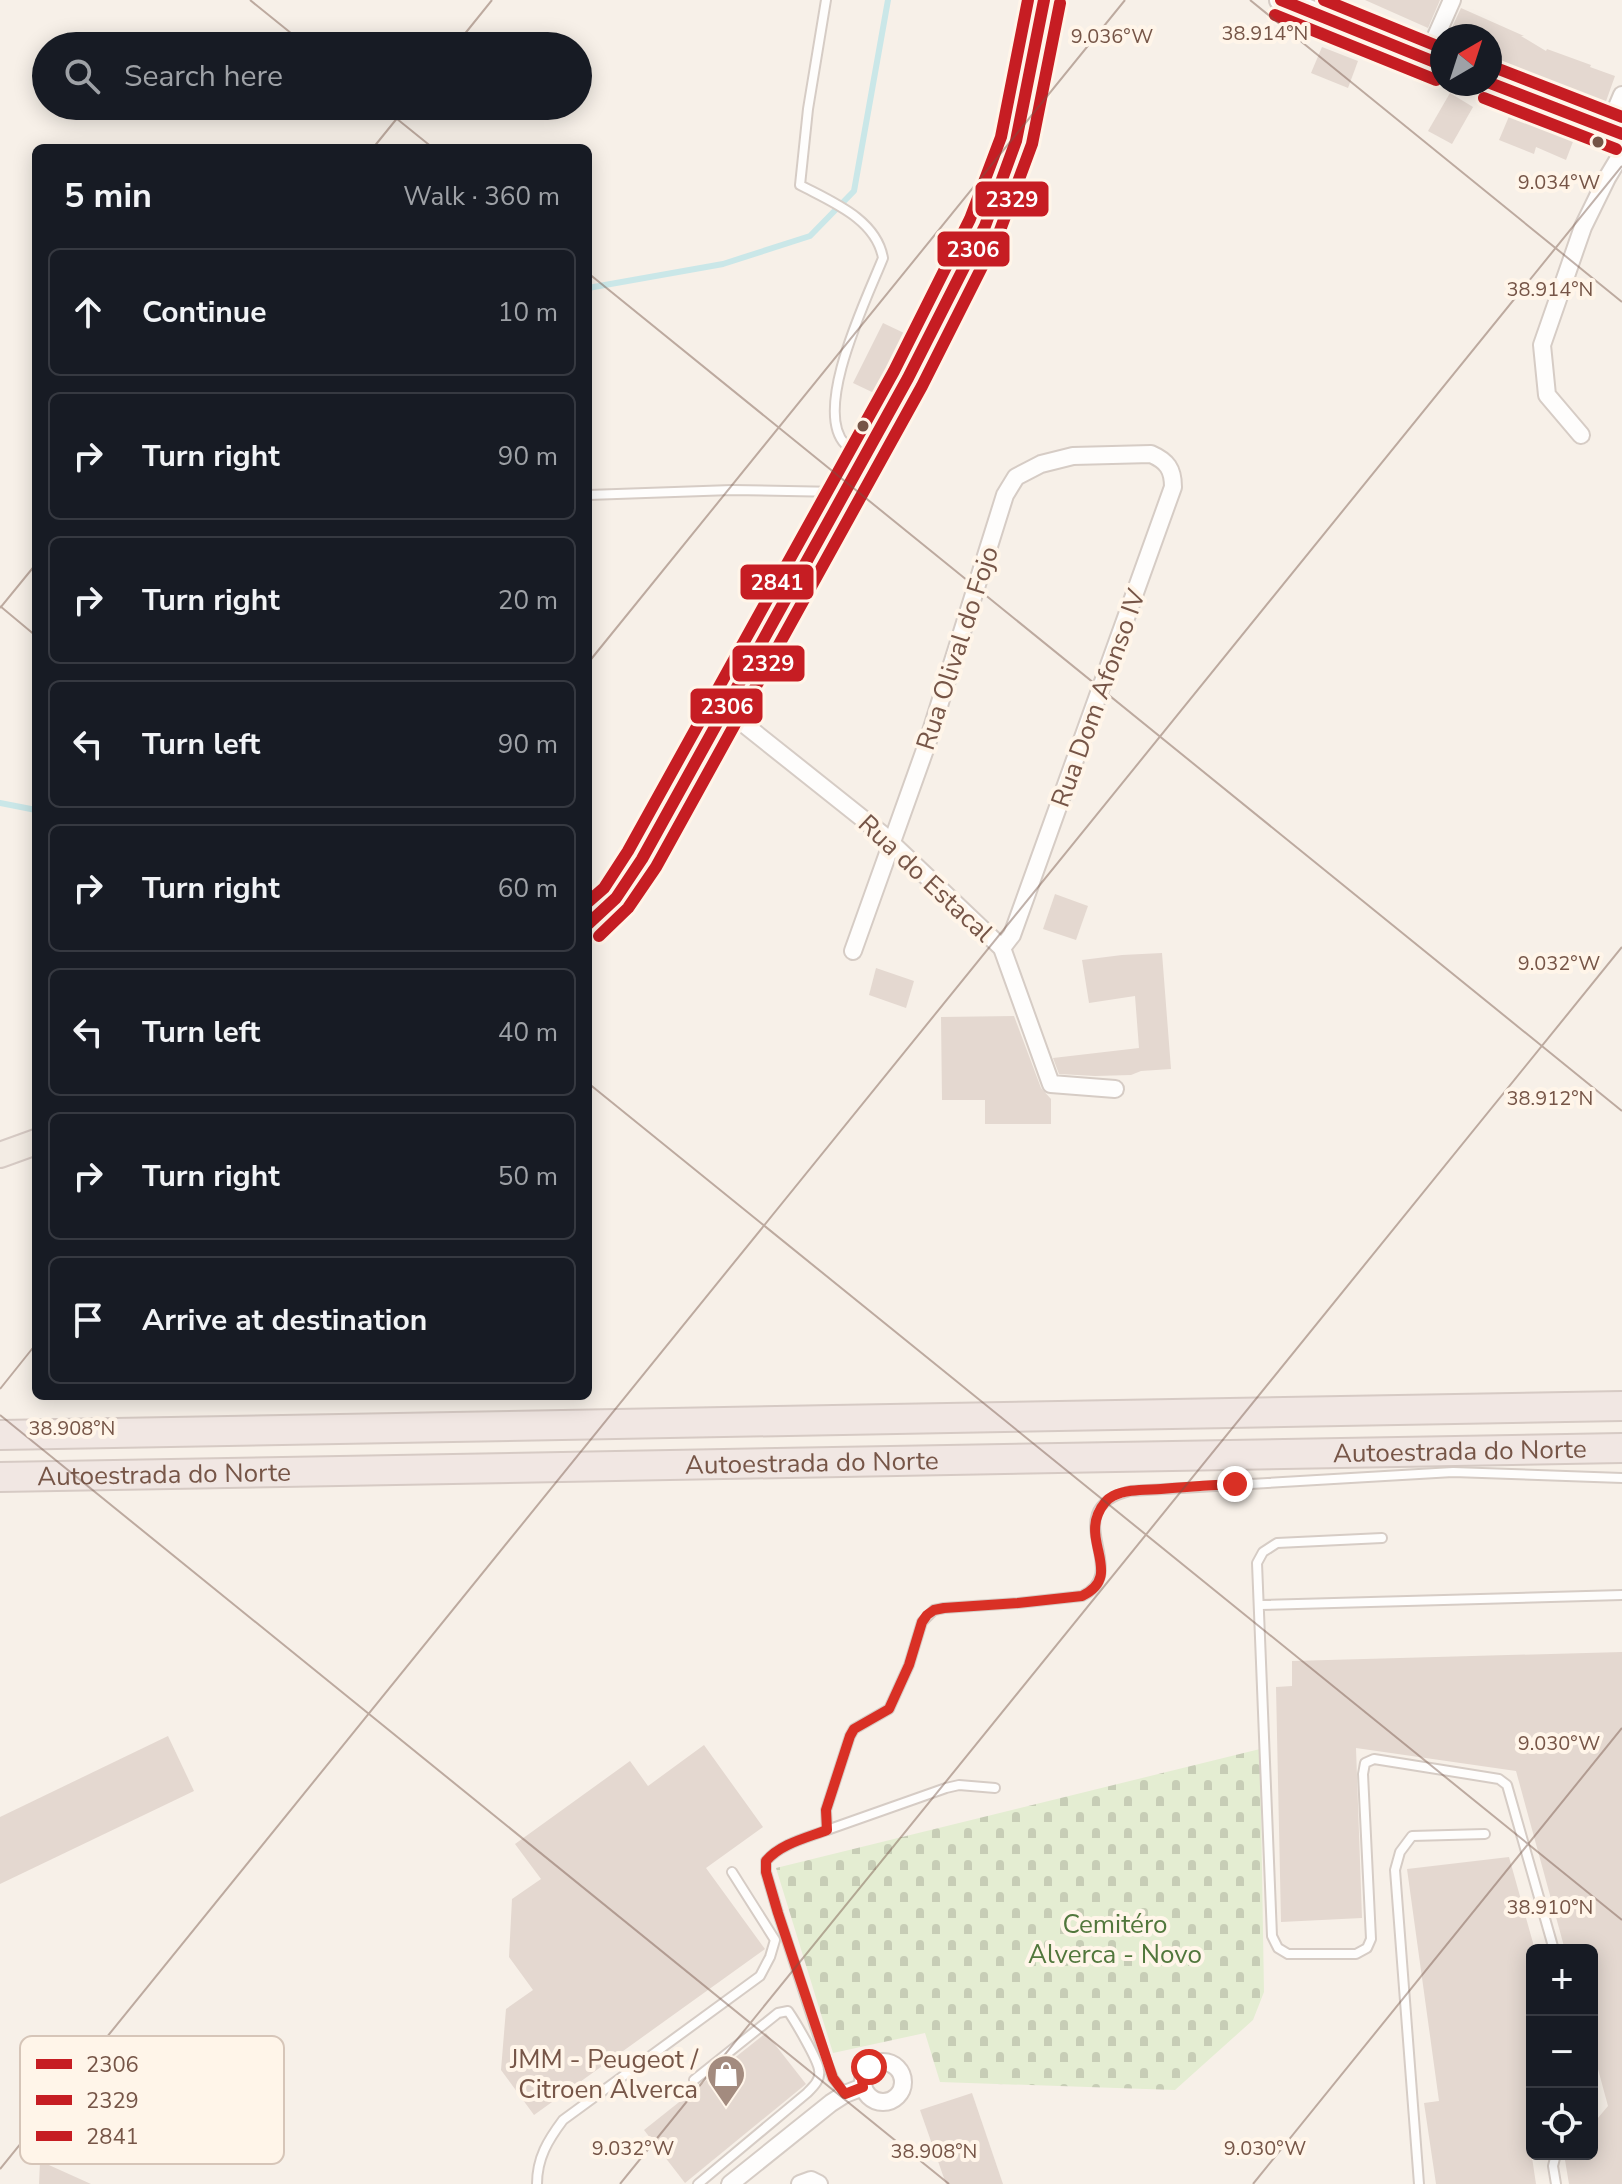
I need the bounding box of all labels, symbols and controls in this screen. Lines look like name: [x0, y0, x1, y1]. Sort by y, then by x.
text: 38.914°N: [1222, 20, 1308, 47]
text: 9.036°W: [1071, 23, 1153, 50]
north arrow: [1430, 24, 1502, 96]
search box: [32, 32, 592, 120]
icon: search: [60, 54, 104, 98]
text: Search here: [124, 56, 283, 97]
unlabelled marker: [1590, 134, 1606, 150]
text: 9.034°W: [1518, 169, 1600, 196]
text: 5 min: [64, 173, 152, 219]
text: Walk · 360 m: [403, 179, 560, 214]
line badge: 2329: [974, 180, 1050, 218]
text: 2329: [986, 185, 1038, 215]
line badge: 2306: [936, 230, 1011, 268]
text: 2306: [947, 235, 999, 265]
text: 38.914°N: [1507, 276, 1593, 303]
icon: ahead: [66, 290, 110, 334]
text: Continue: [142, 292, 267, 333]
text: 10 m: [498, 295, 558, 330]
unlabelled marker: [855, 418, 871, 434]
icon: right: [66, 434, 110, 478]
text: Turn right: [142, 436, 280, 477]
text: 90 m: [498, 439, 558, 474]
street label: Rua Olival do Fojo: [908, 542, 1007, 755]
line badge: 2841: [739, 563, 815, 601]
text: 2841: [751, 568, 803, 598]
icon: right: [66, 578, 110, 622]
text: Turn right: [142, 580, 280, 621]
text: 20 m: [498, 583, 558, 618]
street label: Rua Dom Afonso IV: [1043, 584, 1154, 812]
line badge: 2329: [731, 644, 806, 683]
text: 2329: [742, 649, 794, 679]
line badge: 2306: [689, 687, 764, 725]
text: 2306: [701, 692, 753, 722]
icon: left: [66, 722, 110, 766]
text: Turn left: [142, 724, 260, 765]
text: 90 m: [498, 727, 558, 762]
street label: Rua do Estacal: [851, 807, 1001, 950]
icon: right: [66, 866, 110, 910]
text: Turn right: [142, 868, 280, 909]
text: 60 m: [498, 871, 558, 906]
text: 9.032°W: [1518, 950, 1600, 977]
icon: left: [66, 1010, 110, 1054]
text: Turn left: [142, 1012, 260, 1053]
text: 40 m: [498, 1015, 558, 1050]
text: 38.912°N: [1507, 1085, 1593, 1112]
icon: right: [66, 1154, 110, 1198]
text: Turn right: [142, 1156, 280, 1197]
text: 50 m: [498, 1159, 558, 1194]
icon: arrive: [66, 1298, 110, 1342]
text: Arrive at destination: [142, 1300, 427, 1341]
text: 38.908°N: [29, 1415, 115, 1442]
street label: Autoestrada do Norte: [1333, 1432, 1587, 1471]
street label: Autoestrada do Norte: [685, 1443, 939, 1483]
street label: Autoestrada do Norte: [37, 1455, 291, 1494]
route end: [1217, 1466, 1253, 1502]
text: 9.030°W: [1518, 1730, 1600, 1757]
text: 38.910°N: [1507, 1894, 1593, 1921]
park label: Cemitéro Alverca - Novo: [1028, 1907, 1202, 1972]
map controls: [1526, 1944, 1598, 2160]
button: +: [1526, 1944, 1598, 2016]
button: −: [1526, 2016, 1598, 2088]
legend: [20, 2036, 284, 2164]
place label: JMM - Peugeot / Citroen Alverca: [509, 2042, 699, 2107]
route start: [851, 2049, 887, 2085]
text: 2306: [86, 2050, 139, 2080]
shop icon: JMM - Peugeot / Citroen Alverca: [705, 2053, 747, 2108]
text: 2329: [86, 2086, 139, 2116]
button: locate: [1526, 2088, 1598, 2160]
text: 2841: [86, 2122, 139, 2152]
text: 9.032°W: [592, 2135, 674, 2162]
text: 9.030°W: [1224, 2135, 1306, 2162]
text: 38.908°N: [891, 2138, 977, 2165]

